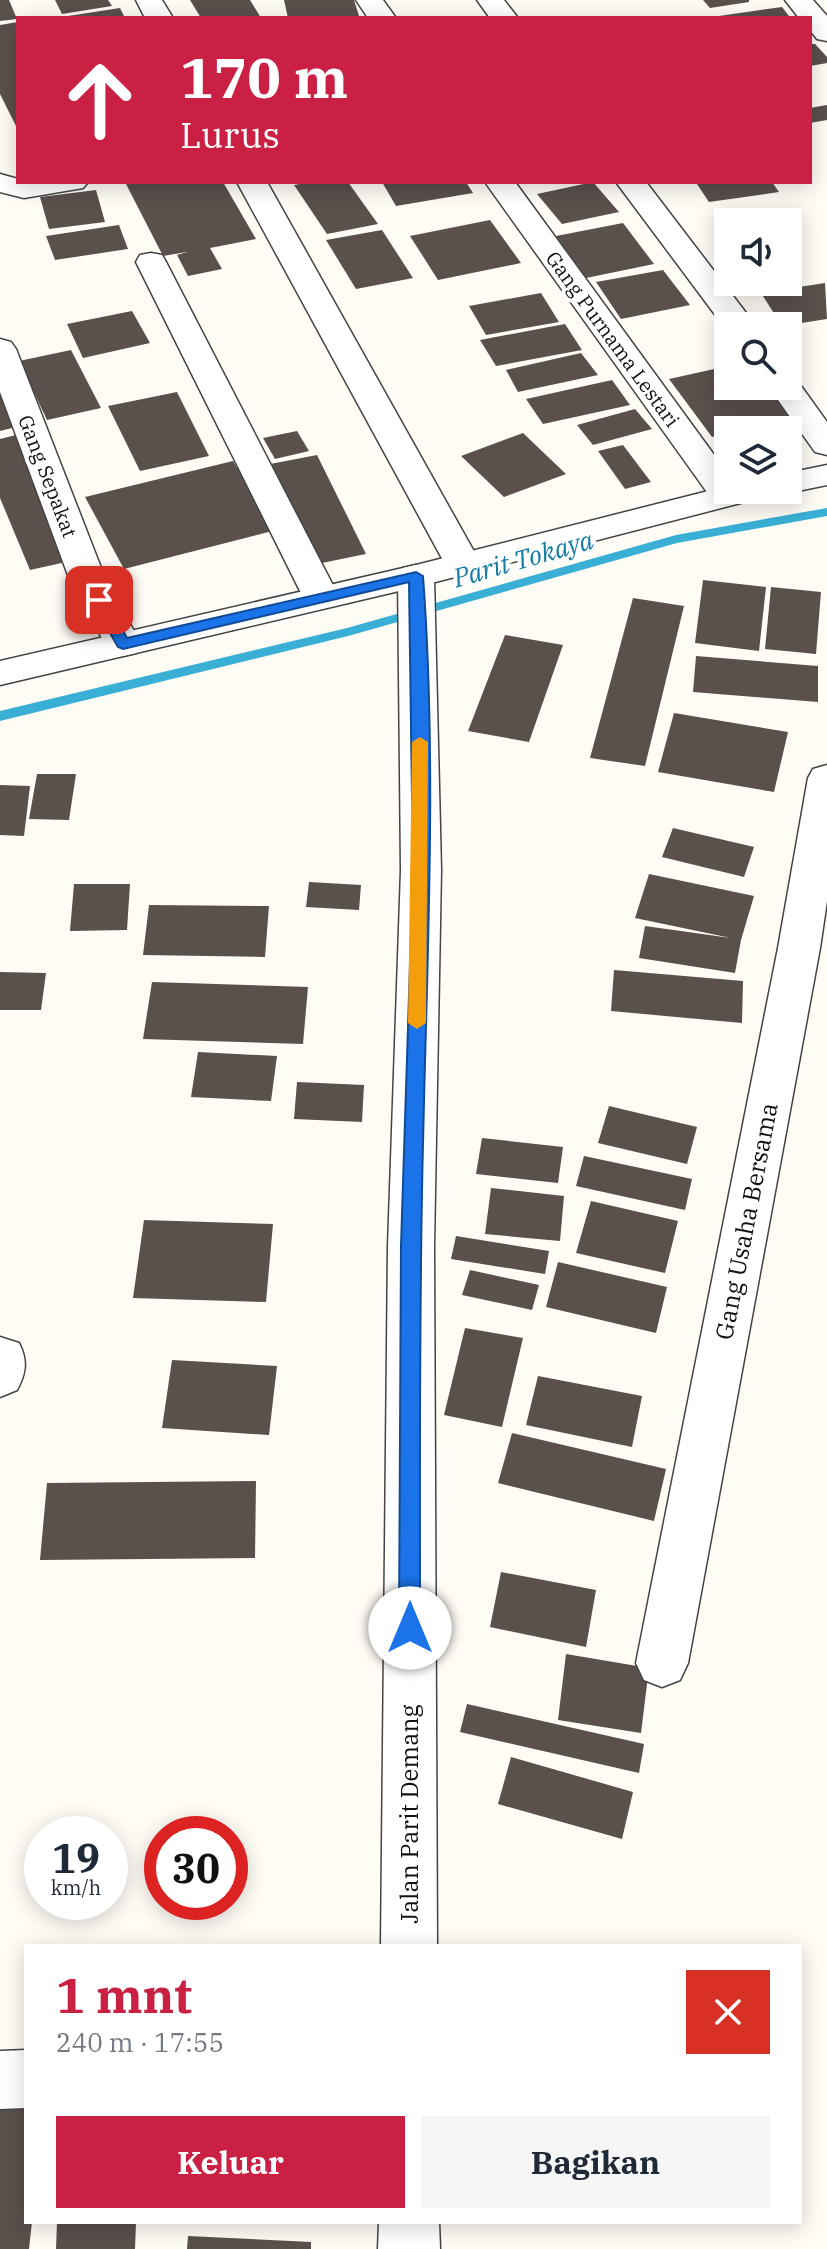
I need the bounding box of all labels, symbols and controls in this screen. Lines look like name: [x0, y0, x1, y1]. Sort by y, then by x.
text: 170 m: [180, 41, 348, 113]
icon: ahead: [48, 48, 152, 152]
text: Lurus: [180, 111, 280, 158]
map controls: [714, 208, 802, 504]
button: sound: [714, 208, 802, 296]
street label: Gang Purnama Lestari: [540, 246, 686, 432]
button: search: [714, 312, 802, 400]
street label: Gang Sepakat: [12, 411, 84, 541]
button: layers: [714, 416, 802, 504]
water label: Parit Tokaya: [448, 522, 597, 595]
pin: [65, 566, 133, 634]
icon: arrive: [77, 578, 121, 622]
street label: Gang Usaha Bersama: [707, 1100, 785, 1342]
position arrow: [368, 1586, 452, 1670]
street label: Jalan Parit Demang: [393, 1704, 425, 1924]
speed limit sign: 30: [144, 1816, 248, 1920]
text: 19: [52, 1832, 100, 1884]
text: km/h: [51, 1874, 101, 1901]
text: 1 mnt: [56, 1964, 192, 2026]
button: close: [686, 1970, 770, 2054]
text: 240 m · 17:55: [56, 2025, 224, 2059]
button: Keluar: [56, 2116, 405, 2208]
button: Bagikan: [421, 2116, 770, 2208]

